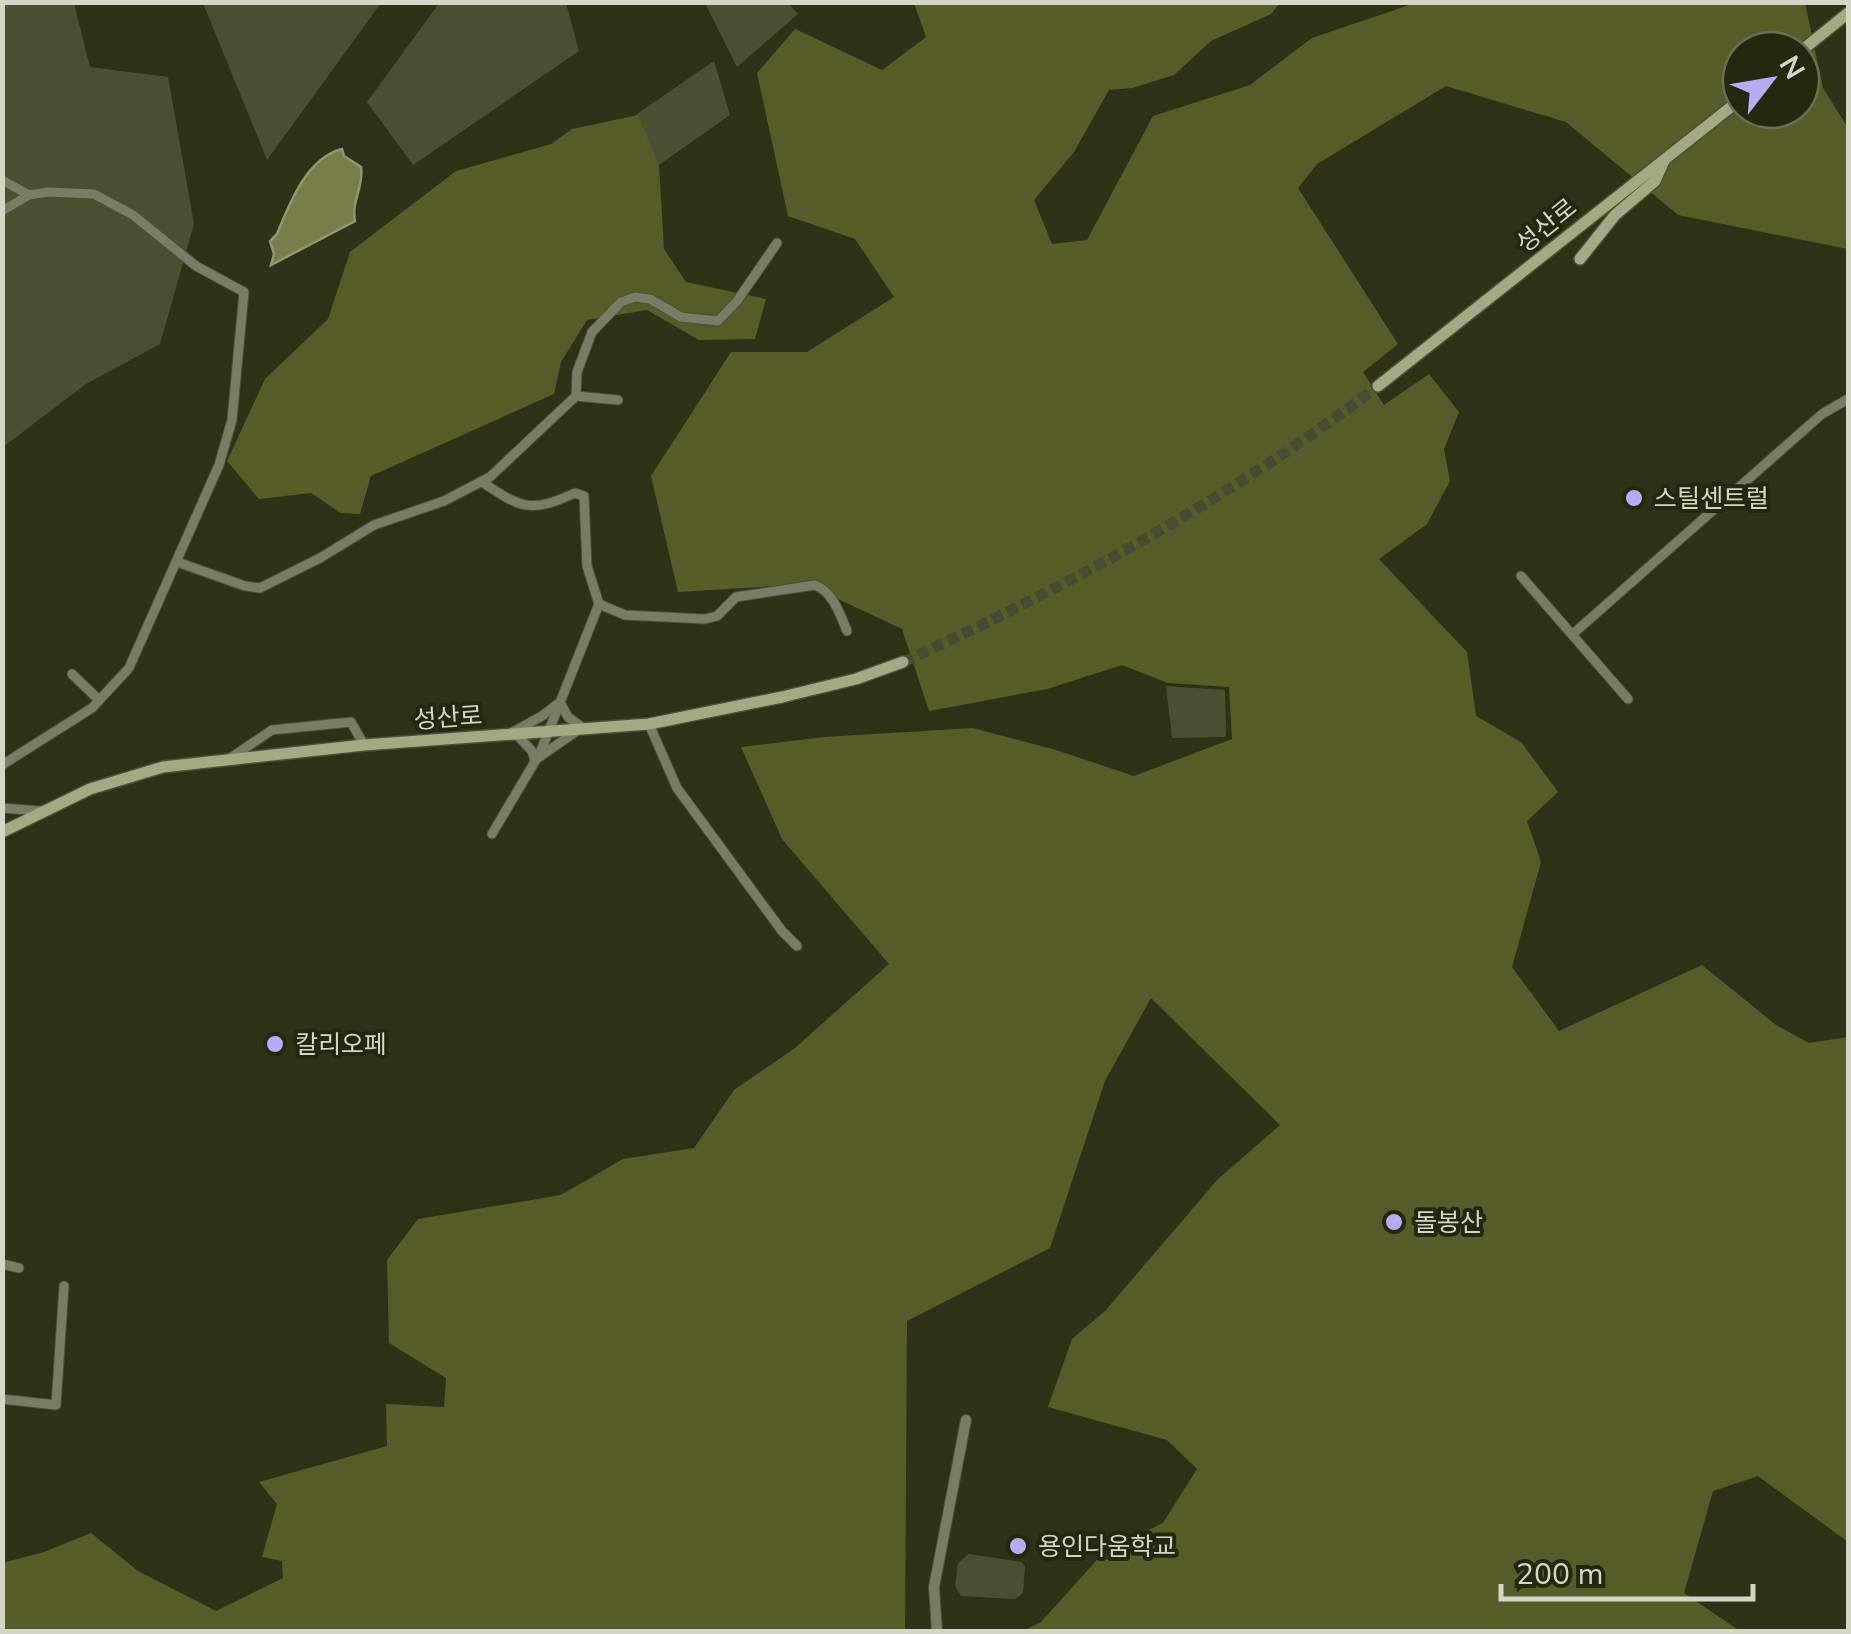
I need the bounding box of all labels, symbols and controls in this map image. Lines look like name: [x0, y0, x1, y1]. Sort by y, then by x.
north arrow: [1721, 30, 1821, 130]
text: N: [1770, 49, 1813, 86]
street label: 성산로: [1509, 191, 1584, 261]
place label: 스틸센트럴: [1654, 482, 1769, 516]
marker: 스틸센트럴: [1623, 487, 1645, 509]
street label: 성산로: [412, 699, 484, 737]
place label: 칼리오페: [295, 1028, 387, 1062]
marker: 칼리오페: [264, 1033, 286, 1055]
place label: 돌봉산: [1414, 1206, 1483, 1240]
marker: 돌봉산: [1383, 1211, 1405, 1233]
place label: 용인다움학교: [1038, 1530, 1176, 1564]
marker: 용인다움학교: [1007, 1535, 1029, 1557]
scale bar: [1501, 1539, 1754, 1601]
text: 200 m: [1516, 1554, 1603, 1595]

